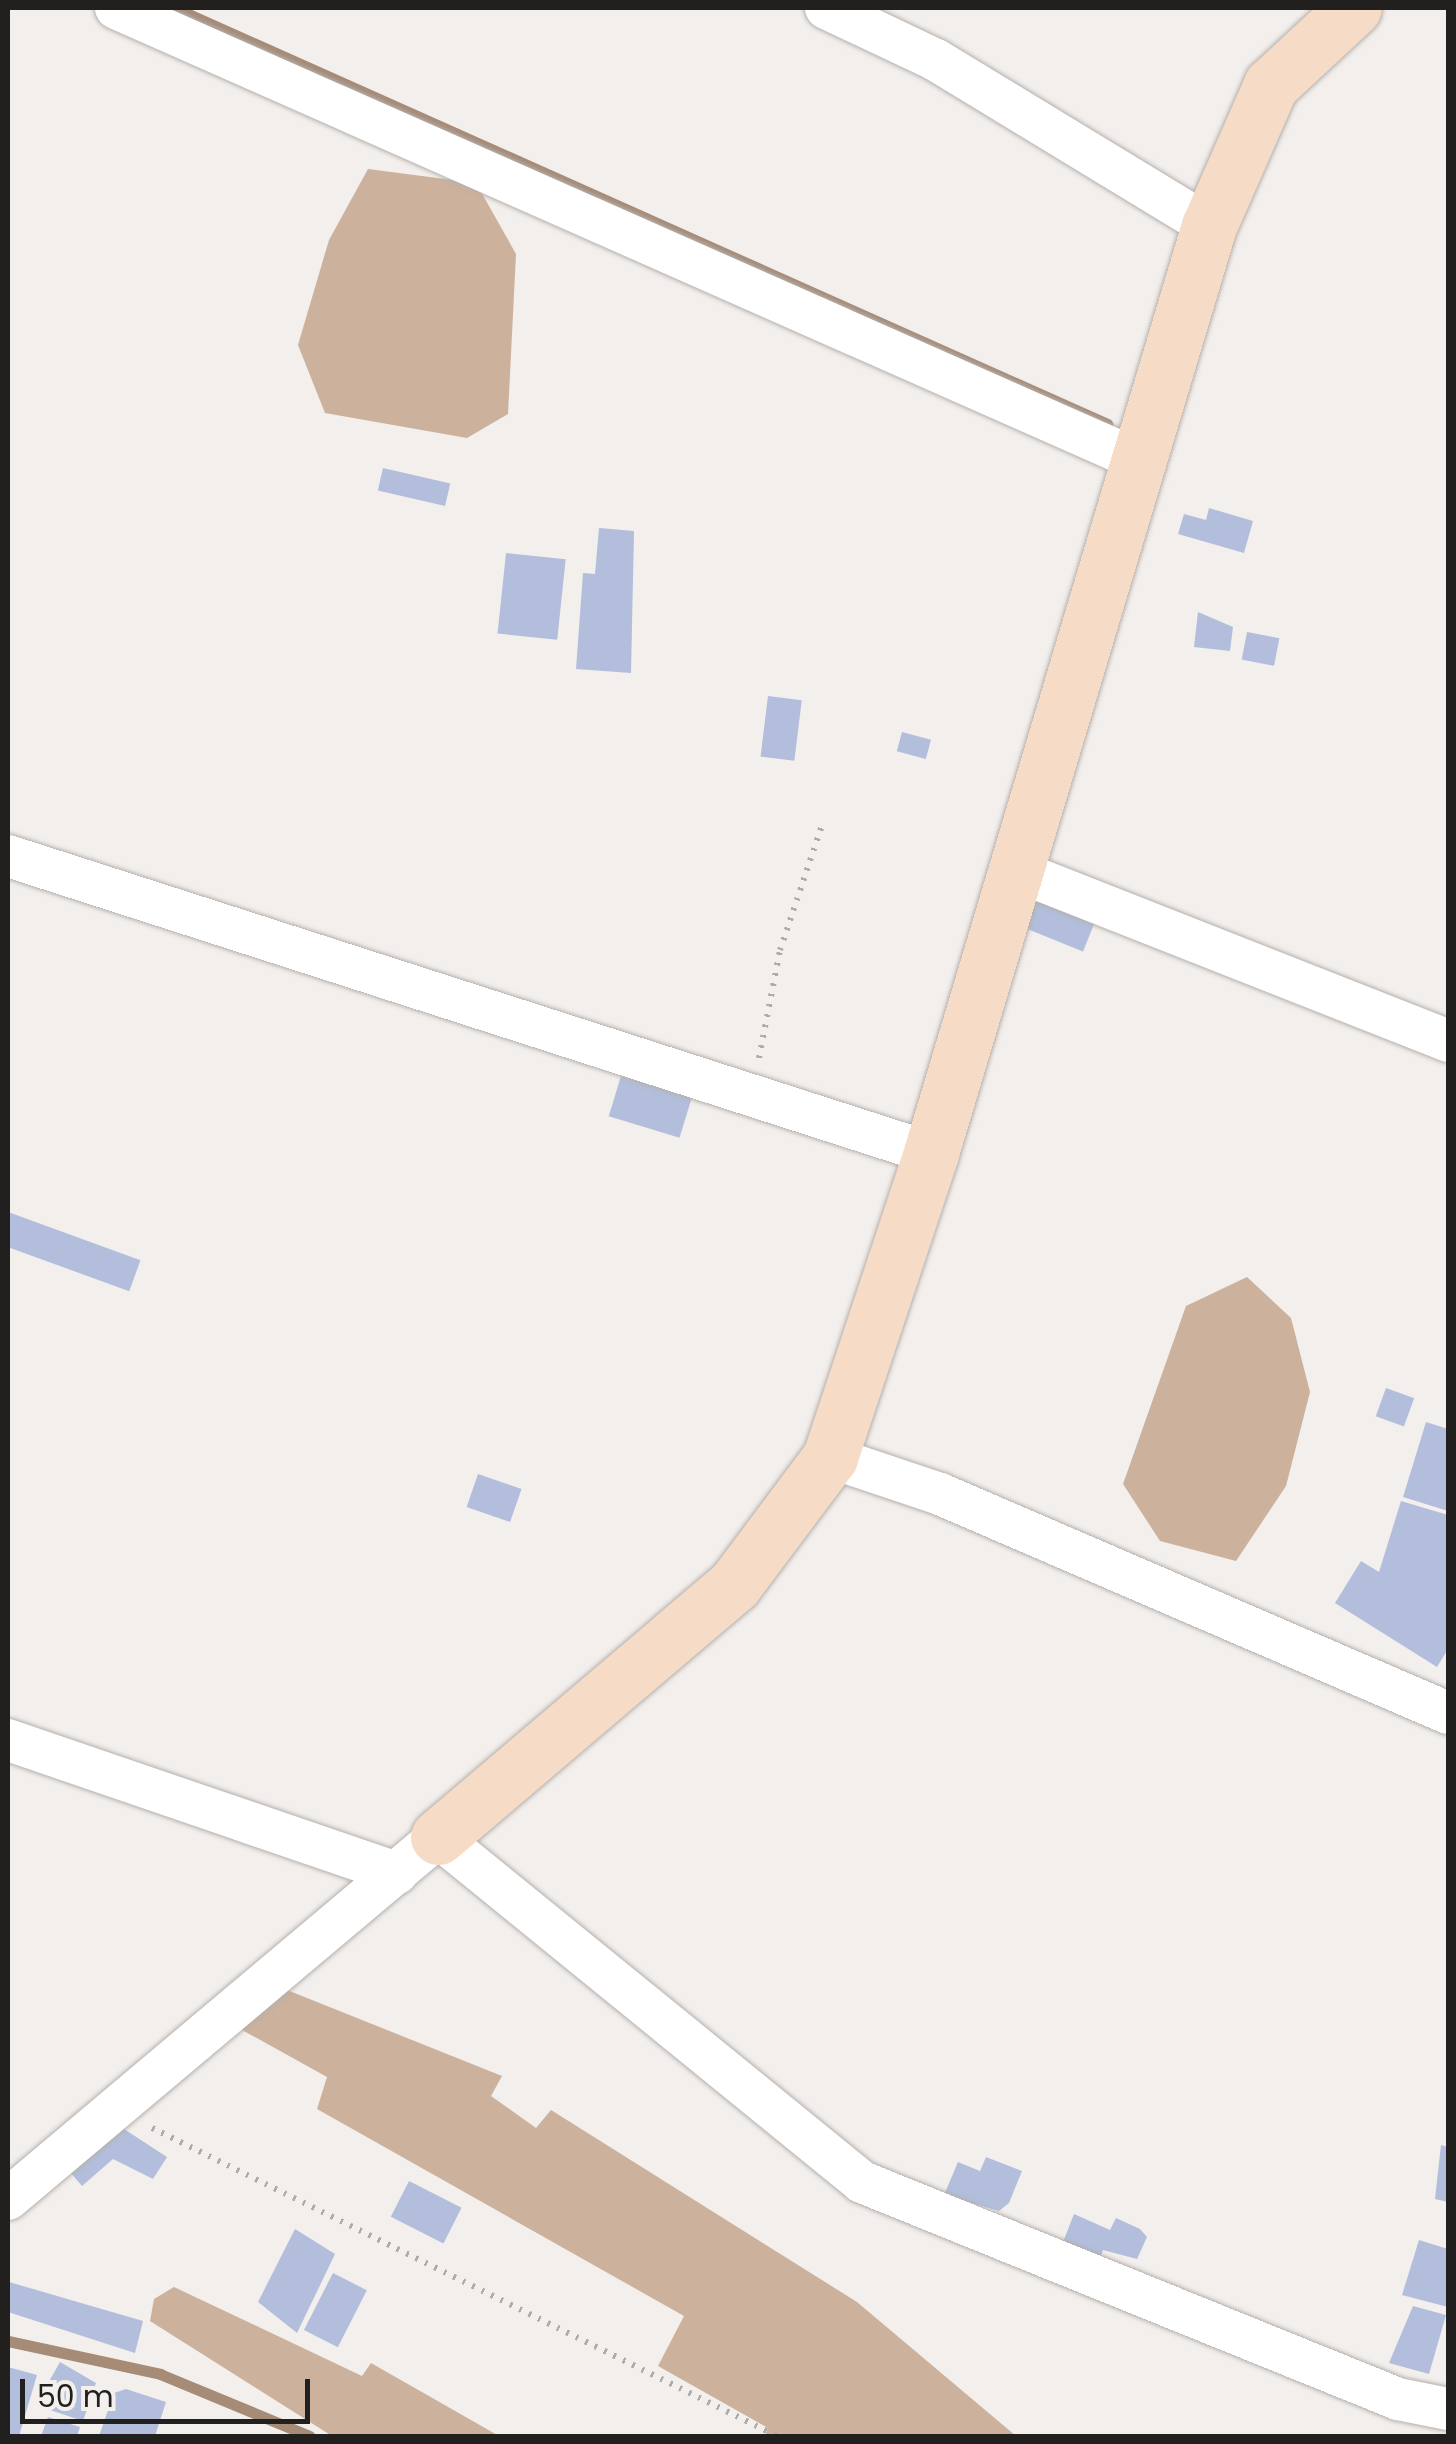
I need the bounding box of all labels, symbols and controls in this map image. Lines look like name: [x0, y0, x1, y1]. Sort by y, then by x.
scale bar: [25, 2359, 315, 2421]
text: 50 m: [37, 2375, 114, 2418]

